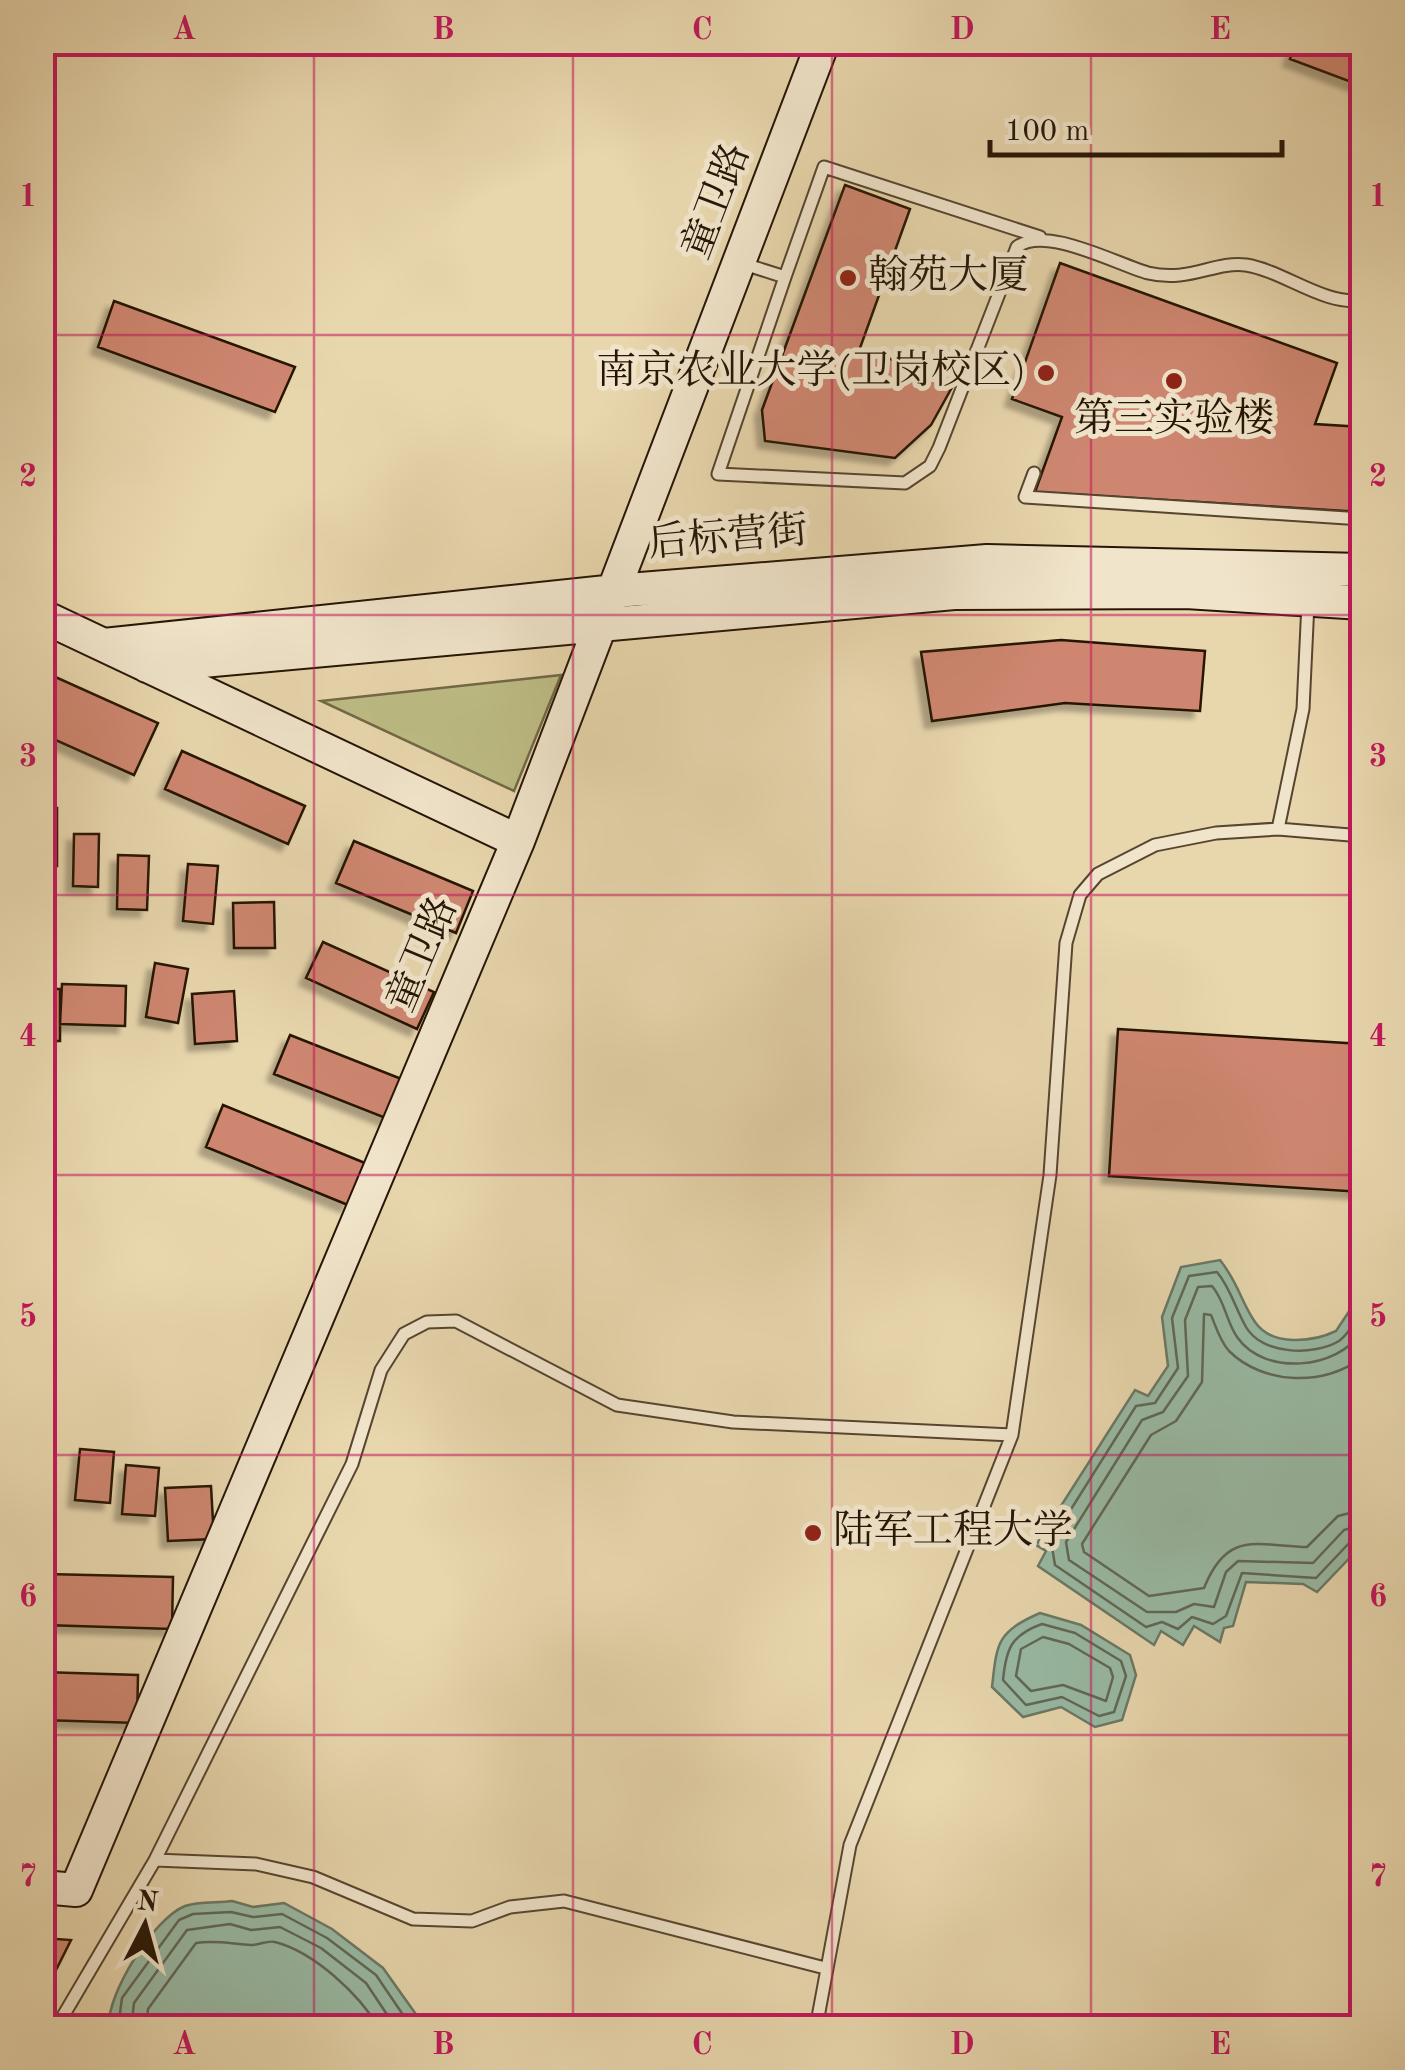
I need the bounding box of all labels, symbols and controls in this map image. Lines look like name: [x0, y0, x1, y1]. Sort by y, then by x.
text: A: [172, 15, 196, 47]
text: B: [432, 15, 454, 47]
text: C: [691, 15, 713, 47]
text: D: [949, 15, 975, 47]
text: E: [1209, 15, 1231, 47]
scale bar: [990, 95, 1282, 157]
text: 100 m: [1005, 117, 1089, 147]
street label: 童卫路: [673, 137, 758, 265]
text: 1: [19, 182, 37, 214]
text: 1: [1369, 182, 1387, 214]
place label: 翰苑大厦: [868, 254, 1028, 298]
marker: 翰苑大厦: [837, 267, 859, 289]
place label: 南京农业大学(卫岗校区): [596, 349, 1026, 393]
marker: 南京农业大学(卫岗校区): [1035, 362, 1057, 384]
marker: 第三实验楼: [1163, 370, 1185, 392]
place label: 第三实验楼: [1074, 397, 1274, 441]
text: 2: [19, 462, 37, 494]
text: 2: [1369, 462, 1387, 494]
street label: 后标营街: [646, 508, 809, 566]
text: 3: [19, 742, 37, 774]
text: 3: [1369, 742, 1387, 774]
street label: 童卫路: [378, 890, 466, 1018]
text: 4: [19, 1022, 37, 1054]
text: 4: [1369, 1022, 1387, 1054]
text: 5: [19, 1302, 37, 1334]
text: 5: [1369, 1302, 1387, 1334]
place label: 陆军工程大学: [833, 1509, 1073, 1553]
marker: 陆军工程大学: [802, 1522, 824, 1544]
text: 6: [19, 1582, 37, 1614]
text: 6: [1369, 1582, 1387, 1614]
text: 7: [19, 1862, 37, 1894]
text: 7: [1369, 1862, 1387, 1894]
north arrow: [95, 1875, 195, 1975]
text: N: [135, 1888, 160, 1918]
text: A: [172, 2030, 196, 2062]
text: B: [432, 2030, 454, 2062]
text: C: [691, 2030, 713, 2062]
text: D: [949, 2030, 975, 2062]
text: E: [1209, 2030, 1231, 2062]

